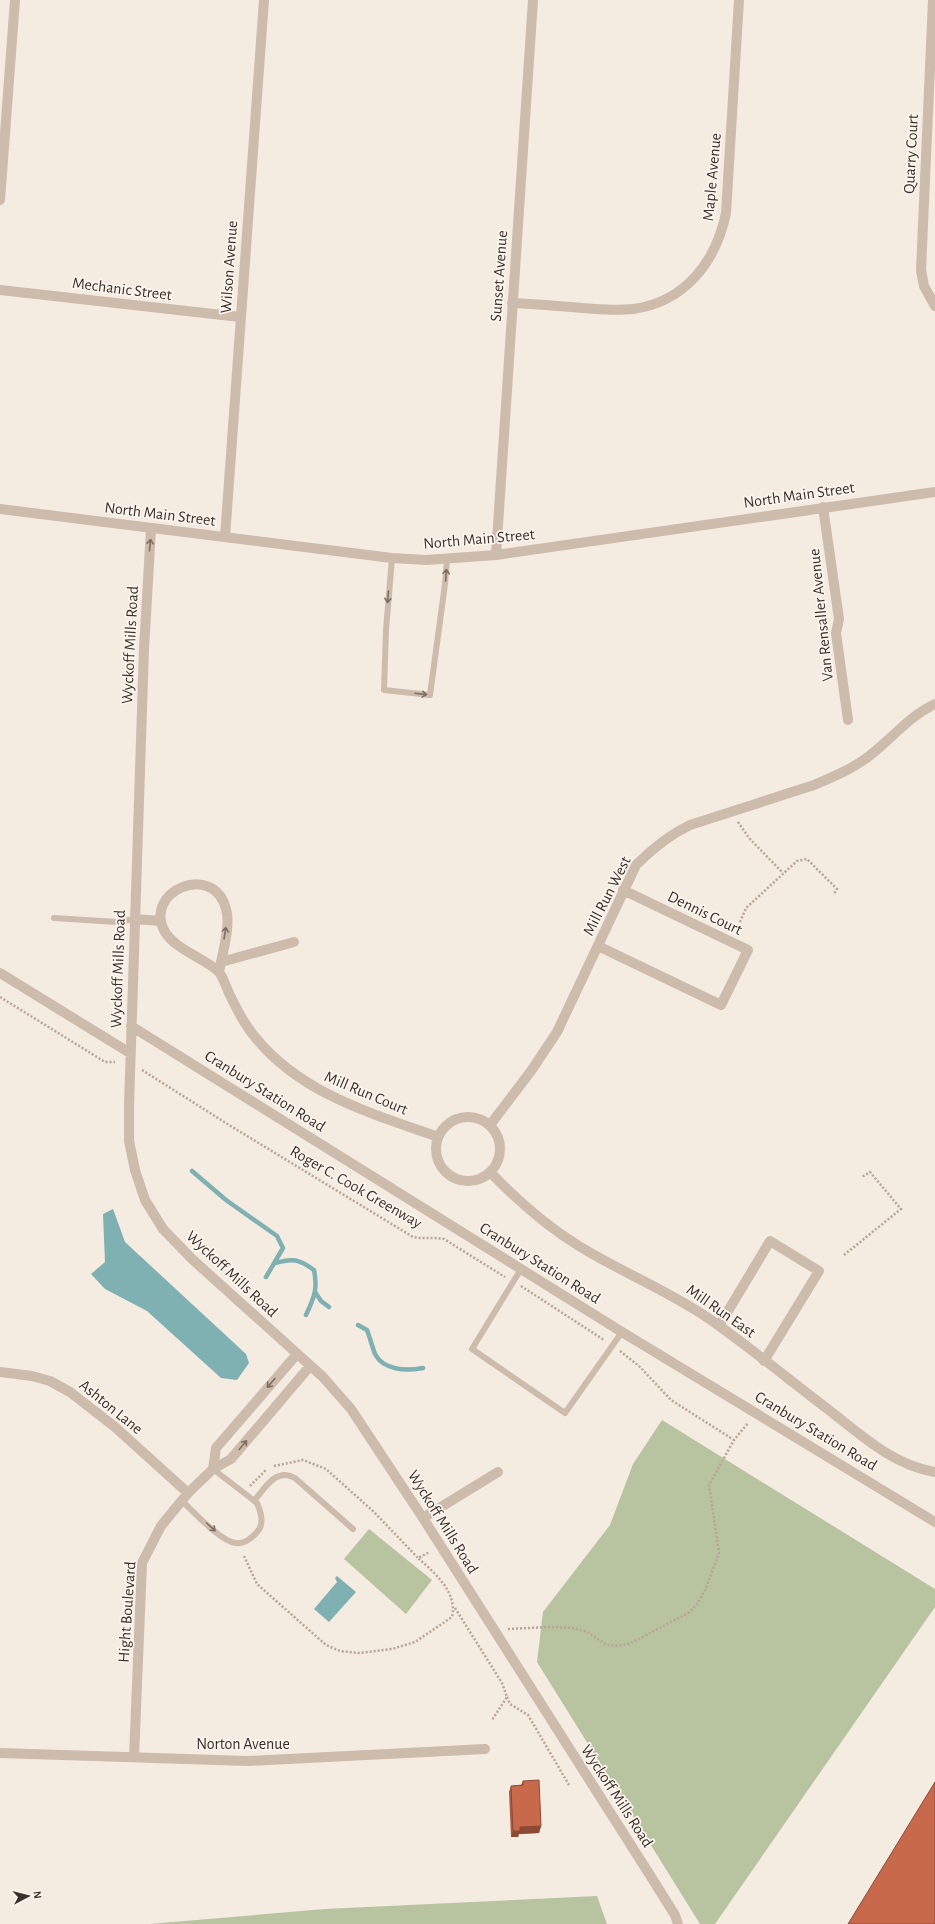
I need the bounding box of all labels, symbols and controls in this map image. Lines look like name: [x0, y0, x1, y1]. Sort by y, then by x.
street label: Quarry Court: [901, 114, 922, 194]
street label: Maple Avenue: [700, 132, 724, 222]
street label: Wilson Avenue: [218, 220, 240, 314]
street label: Sunset Avenue: [488, 230, 510, 322]
street label: Mechanic Street: [71, 275, 173, 303]
street label: North Main Street: [743, 479, 855, 511]
street label: North Main Street: [104, 499, 216, 529]
street label: North Main Street: [423, 526, 535, 552]
one-way arrow: [146, 539, 154, 552]
street label: Van Rensaller Avenue: [806, 548, 836, 682]
one-way arrow: [442, 569, 449, 582]
street label: Wyckoff Mills Road: [119, 585, 142, 705]
one-way arrow: [385, 590, 392, 603]
one-way arrow: [414, 690, 427, 698]
street label: Mill Run West: [580, 854, 634, 938]
street label: Dennis Court: [665, 888, 745, 938]
street label: Wyckoff Mills Road: [108, 910, 129, 1028]
one-way arrow: [221, 927, 229, 940]
street label: Cranbury Station Road: [201, 1047, 328, 1135]
street label: Mill Run Court: [322, 1068, 410, 1118]
street label: Roger C. Cook Greenway: [287, 1143, 425, 1232]
street label: Cranbury Station Road: [476, 1219, 603, 1307]
street label: Wyckoff Mills Road: [183, 1228, 281, 1321]
street label: Mill Run East: [684, 1281, 758, 1341]
street label: Ashton Lane: [76, 1377, 146, 1437]
one-way arrow: [267, 1378, 276, 1389]
street label: Cranbury Station Road: [752, 1388, 880, 1475]
one-way arrow: [238, 1440, 247, 1450]
street label: Wyckoff Mills Road: [404, 1468, 481, 1577]
one-way arrow: [206, 1522, 216, 1532]
street label: Hight Boulevard: [115, 1561, 139, 1663]
street label: Norton Avenue: [196, 1736, 290, 1752]
street label: Wyckoff Mills Road: [577, 1742, 656, 1851]
north arrow: [8, 1876, 48, 1916]
text: N: [32, 1890, 43, 1899]

